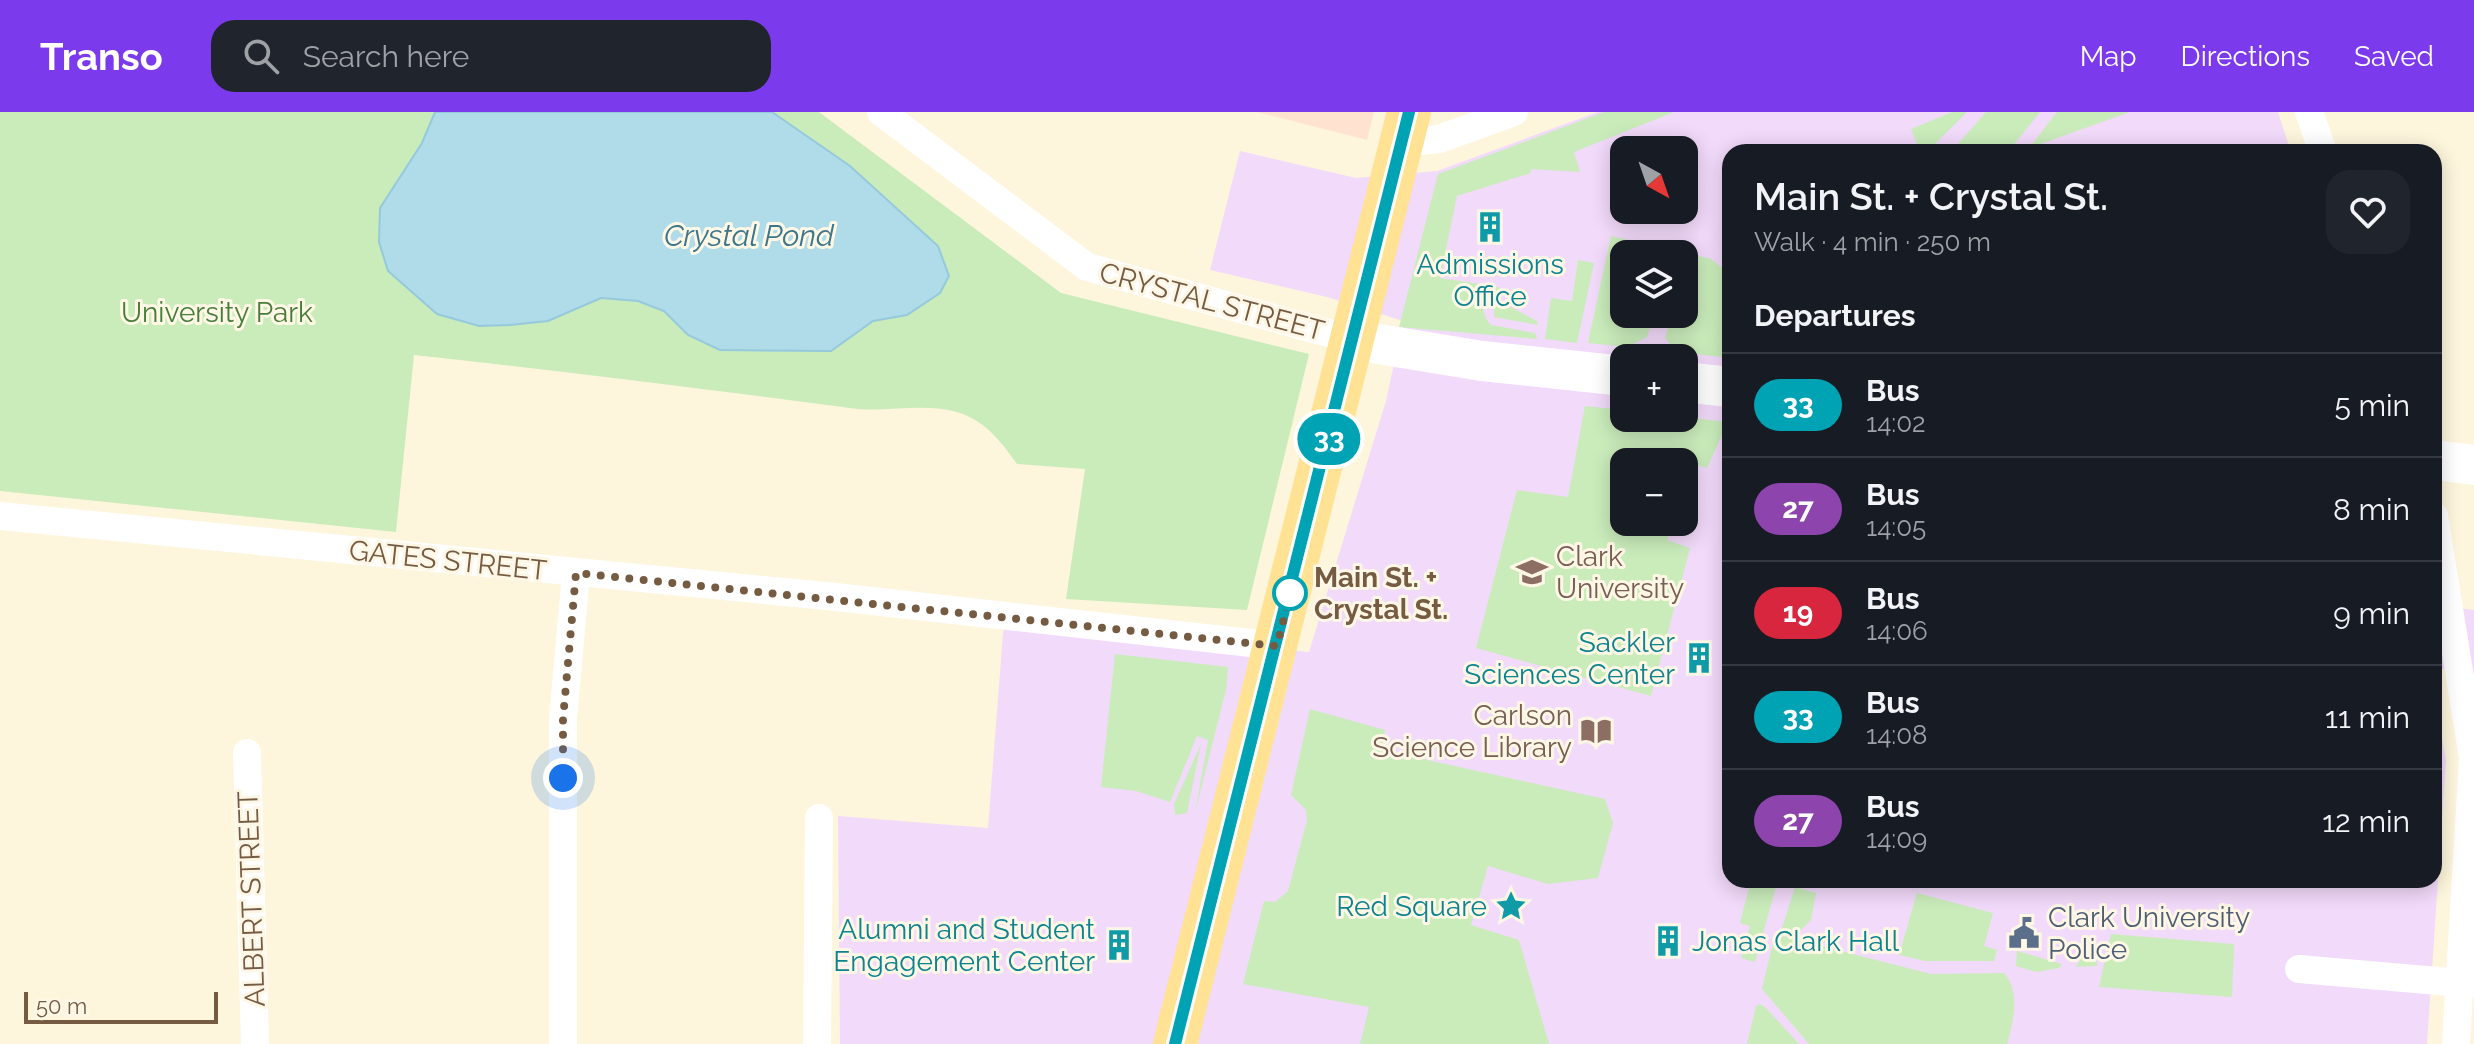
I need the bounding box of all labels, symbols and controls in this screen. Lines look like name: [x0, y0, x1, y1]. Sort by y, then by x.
search box: [211, 20, 771, 92]
text: Transo: [40, 34, 163, 79]
icon: search: [239, 34, 283, 78]
text: Search here: [303, 39, 469, 74]
text: Map: [2080, 40, 2137, 73]
text: Directions: [2181, 40, 2310, 73]
text: Saved: [2354, 40, 2434, 73]
north arrow: [1610, 136, 1698, 224]
map controls: [1610, 136, 1698, 536]
button: heart: [2326, 170, 2410, 254]
text: Main St. + Crystal St.: [1754, 174, 2108, 219]
building icon: Admissions Office: [1473, 210, 1507, 244]
water label: Crystal Pond: [664, 218, 835, 253]
text: Walk · 4 min · 250 m: [1754, 227, 1991, 257]
button: layers: [1610, 240, 1698, 328]
place label: Admissions Office: [1416, 248, 1564, 313]
street label: CRYSTAL STREET: [1096, 256, 1328, 347]
park label: University Park: [121, 296, 313, 329]
text: Departures: [1754, 298, 1916, 333]
button: +: [1610, 344, 1698, 432]
text: Bus: [1866, 373, 1920, 408]
text: 33: [1782, 388, 1814, 421]
text: 5 min: [2334, 388, 2410, 423]
text: 14:02: [1866, 408, 1926, 438]
line badge: 33: [1293, 413, 1365, 465]
text: 33: [1313, 422, 1345, 455]
button: −: [1610, 448, 1698, 536]
text: Bus: [1866, 477, 1920, 512]
text: 27: [1782, 492, 1814, 525]
text: 8 min: [2333, 492, 2410, 527]
text: 14:05: [1866, 512, 1926, 542]
street label: GATES STREET: [347, 534, 548, 587]
place label: Clark University: [1556, 540, 1684, 605]
school or university icon: Clark University: [1515, 555, 1549, 589]
place label: Main St. + Crystal St.: [1314, 561, 1448, 626]
marker: Main St. + Crystal St.: [1273, 576, 1307, 610]
text: Bus: [1866, 581, 1920, 616]
text: 19: [1783, 596, 1813, 629]
text: 9 min: [2333, 596, 2410, 631]
text: 14:06: [1866, 616, 1928, 646]
place label: Sackler Sciences Center: [1464, 626, 1675, 691]
building icon: Sackler Sciences Center: [1682, 641, 1716, 675]
text: Bus: [1866, 685, 1920, 720]
place label: Carlson Science Library: [1372, 699, 1572, 764]
text: 33: [1782, 700, 1814, 733]
text: 11 min: [2325, 700, 2410, 735]
library icon: Carlson Science Library: [1579, 714, 1613, 748]
text: 14:08: [1866, 720, 1928, 750]
your location: [543, 758, 583, 798]
text: Bus: [1866, 789, 1920, 824]
street label: ALBERT STREET: [231, 791, 272, 1007]
text: 27: [1782, 804, 1814, 837]
text: 12 min: [2322, 804, 2410, 839]
text: 14:09: [1866, 824, 1927, 854]
place icon: Red Square: [1494, 889, 1528, 923]
place label: Red Square: [1336, 890, 1487, 923]
place label: Clark University Police: [2048, 901, 2250, 966]
place label: Alumni and Student Engagement Center: [833, 913, 1096, 978]
public building icon: Clark University Police: [2007, 916, 2041, 950]
building icon: Jonas Clark Hall: [1651, 924, 1685, 958]
place label: Jonas Clark Hall: [1692, 925, 1899, 958]
building icon: Alumni and Student Engagement Center: [1102, 928, 1136, 962]
scale bar: [24, 988, 218, 1024]
text: 50 m: [36, 993, 87, 1019]

